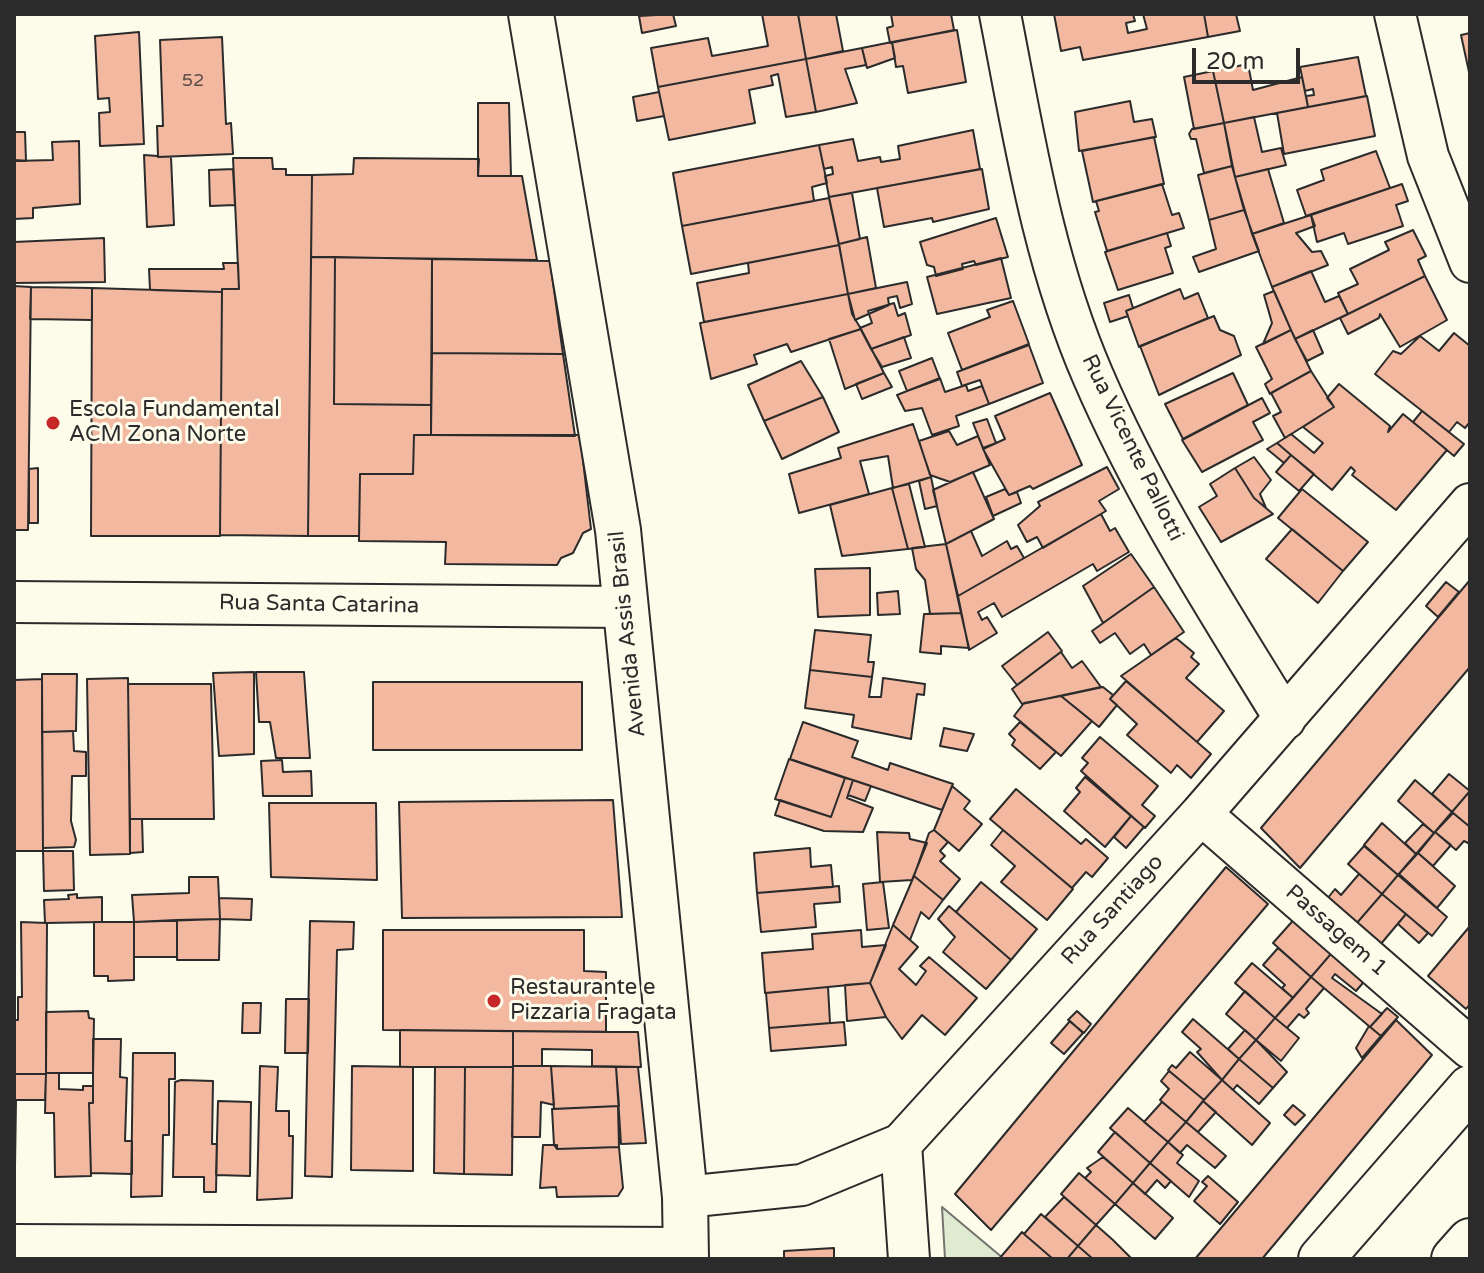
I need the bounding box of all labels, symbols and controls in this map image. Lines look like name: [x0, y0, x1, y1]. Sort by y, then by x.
scale bar: [1196, 32, 1304, 82]
text: 20 m: [1206, 47, 1264, 76]
house number: 52: [182, 70, 204, 92]
street label: Rua Vicente Pallotti: [1075, 350, 1189, 546]
place label: Escola Fundamental ACM Zona Norte: [69, 397, 280, 448]
marker: Escola Fundamental ACM Zona Norte: [44, 414, 62, 432]
street label: Avenida Assis Brasil: [604, 530, 652, 738]
street label: Rua Santa Catarina: [219, 590, 419, 620]
street label: Rua Santiago: [1056, 849, 1170, 971]
street label: Passagem 1: [1280, 880, 1392, 982]
place label: Restaurante e Pizzaria Fragata: [510, 975, 677, 1026]
marker: Restaurante e Pizzaria Fragata: [485, 992, 503, 1010]

